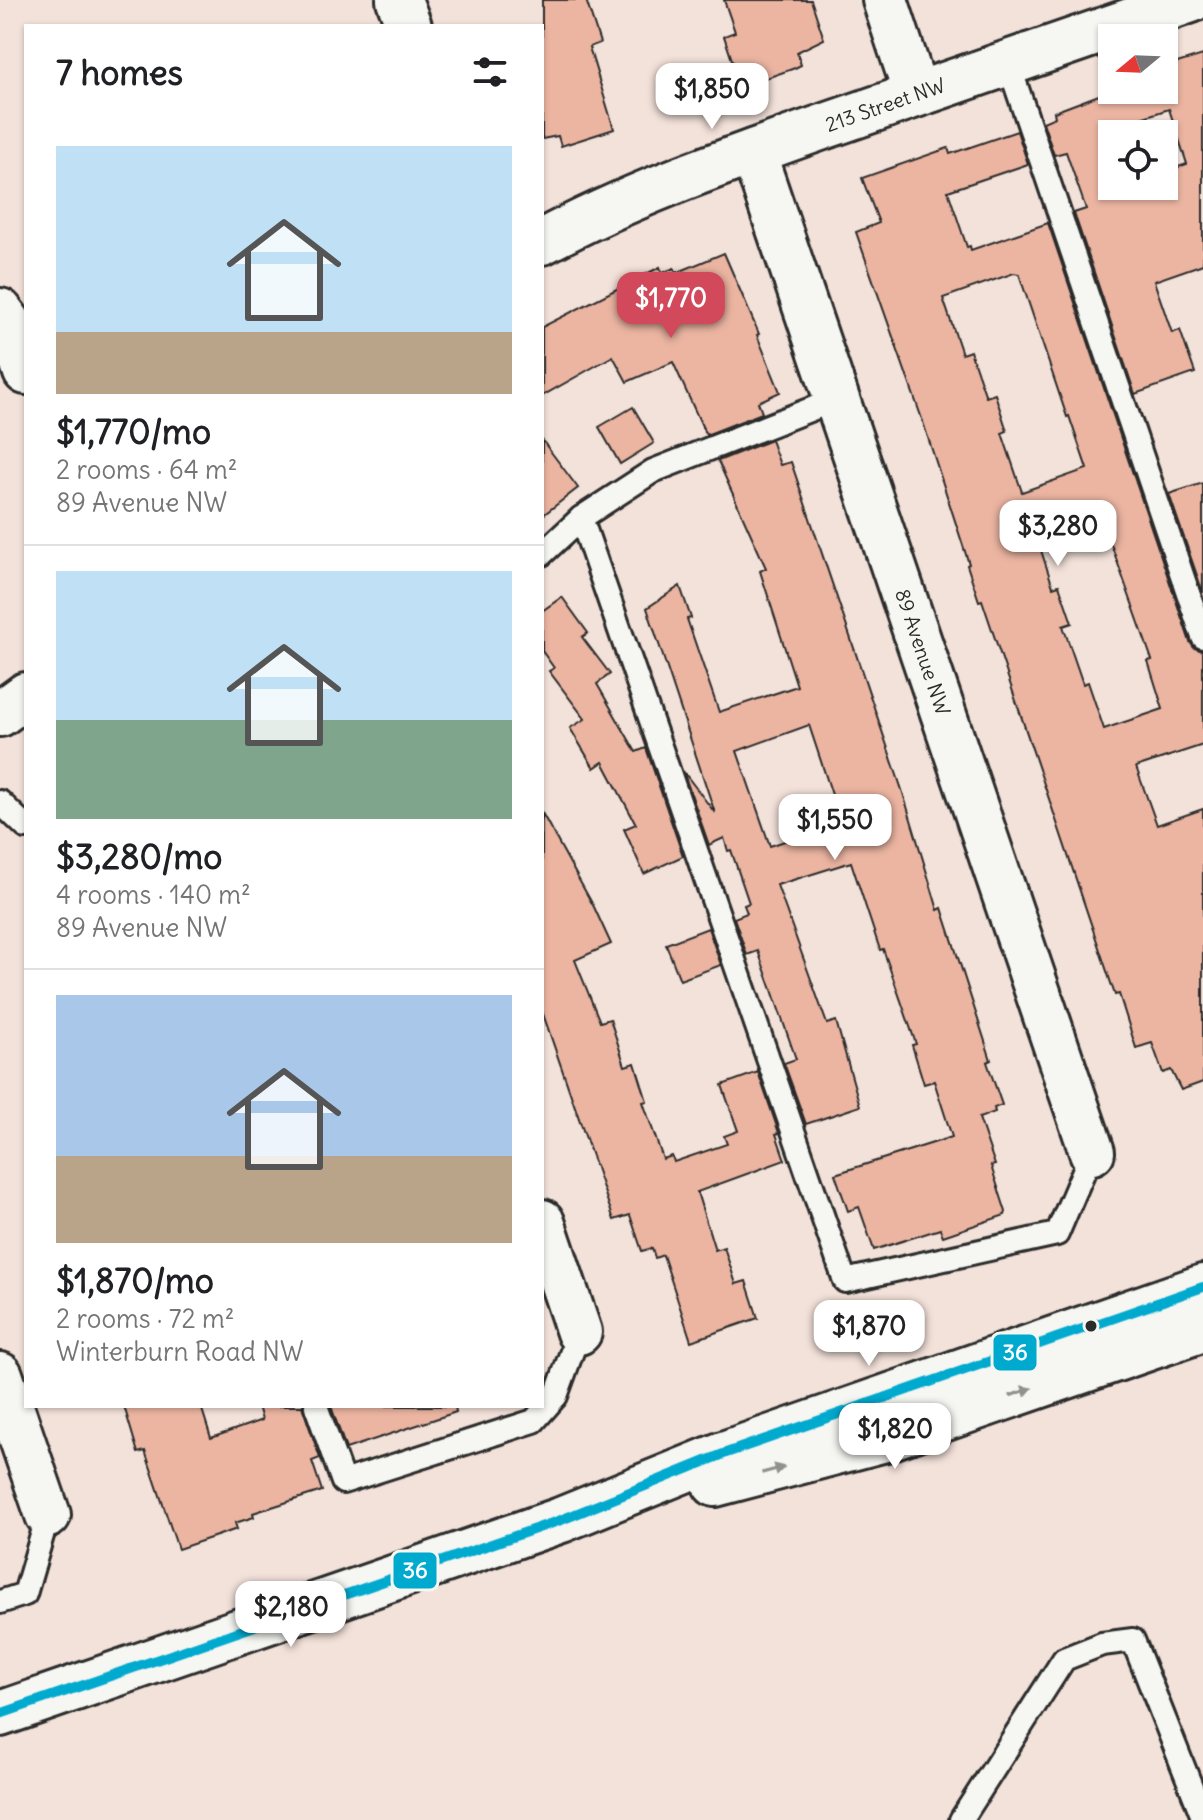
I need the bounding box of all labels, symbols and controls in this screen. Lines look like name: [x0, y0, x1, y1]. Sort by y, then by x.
north arrow: [1098, 24, 1178, 104]
map controls: [1098, 24, 1178, 200]
icon: filters: [468, 50, 512, 94]
text: 7 homes: [56, 51, 183, 94]
pin: $1,850: [647, 63, 777, 131]
text: $1,850: [674, 72, 750, 105]
street label: 213 Street NW: [822, 72, 948, 137]
button: locate: [1098, 120, 1178, 200]
icon: home: [212, 198, 356, 342]
pin: $1,770: [606, 272, 736, 340]
text: $1,770: [635, 281, 707, 314]
text: $1,770/mo: [56, 410, 211, 453]
text: 2 rooms · 64 m²: [56, 453, 238, 486]
text: 89 Avenue NW: [56, 486, 227, 519]
pin: $3,280: [993, 500, 1123, 568]
text: $3,280: [1018, 509, 1098, 542]
street label: 89 Avenue NW: [890, 586, 956, 718]
icon: home: [212, 623, 356, 767]
pin: $1,550: [770, 794, 900, 862]
text: $1,550: [797, 803, 873, 836]
text: $3,280/mo: [56, 835, 222, 878]
text: 4 rooms · 140 m²: [56, 878, 251, 911]
text: 89 Avenue NW: [56, 911, 227, 944]
icon: home: [212, 1047, 356, 1191]
text: $1,870/mo: [56, 1259, 214, 1302]
pin: $1,870: [804, 1300, 934, 1368]
text: 2 rooms · 72 m²: [56, 1302, 235, 1335]
text: $1,870: [832, 1309, 906, 1342]
unlabelled marker: [1083, 1318, 1099, 1334]
line badge: 36: [992, 1333, 1038, 1372]
text: Winterburn Road NW: [56, 1335, 304, 1368]
text: 36: [1002, 1338, 1028, 1366]
one-way arrow: [1009, 1385, 1033, 1398]
pin: $1,820: [830, 1403, 960, 1471]
text: $1,820: [857, 1412, 933, 1445]
one-way arrow: [760, 1463, 785, 1475]
line badge: 36: [392, 1551, 438, 1590]
text: 36: [402, 1556, 428, 1584]
pin: $2,180: [226, 1581, 356, 1649]
text: $2,180: [253, 1590, 329, 1623]

